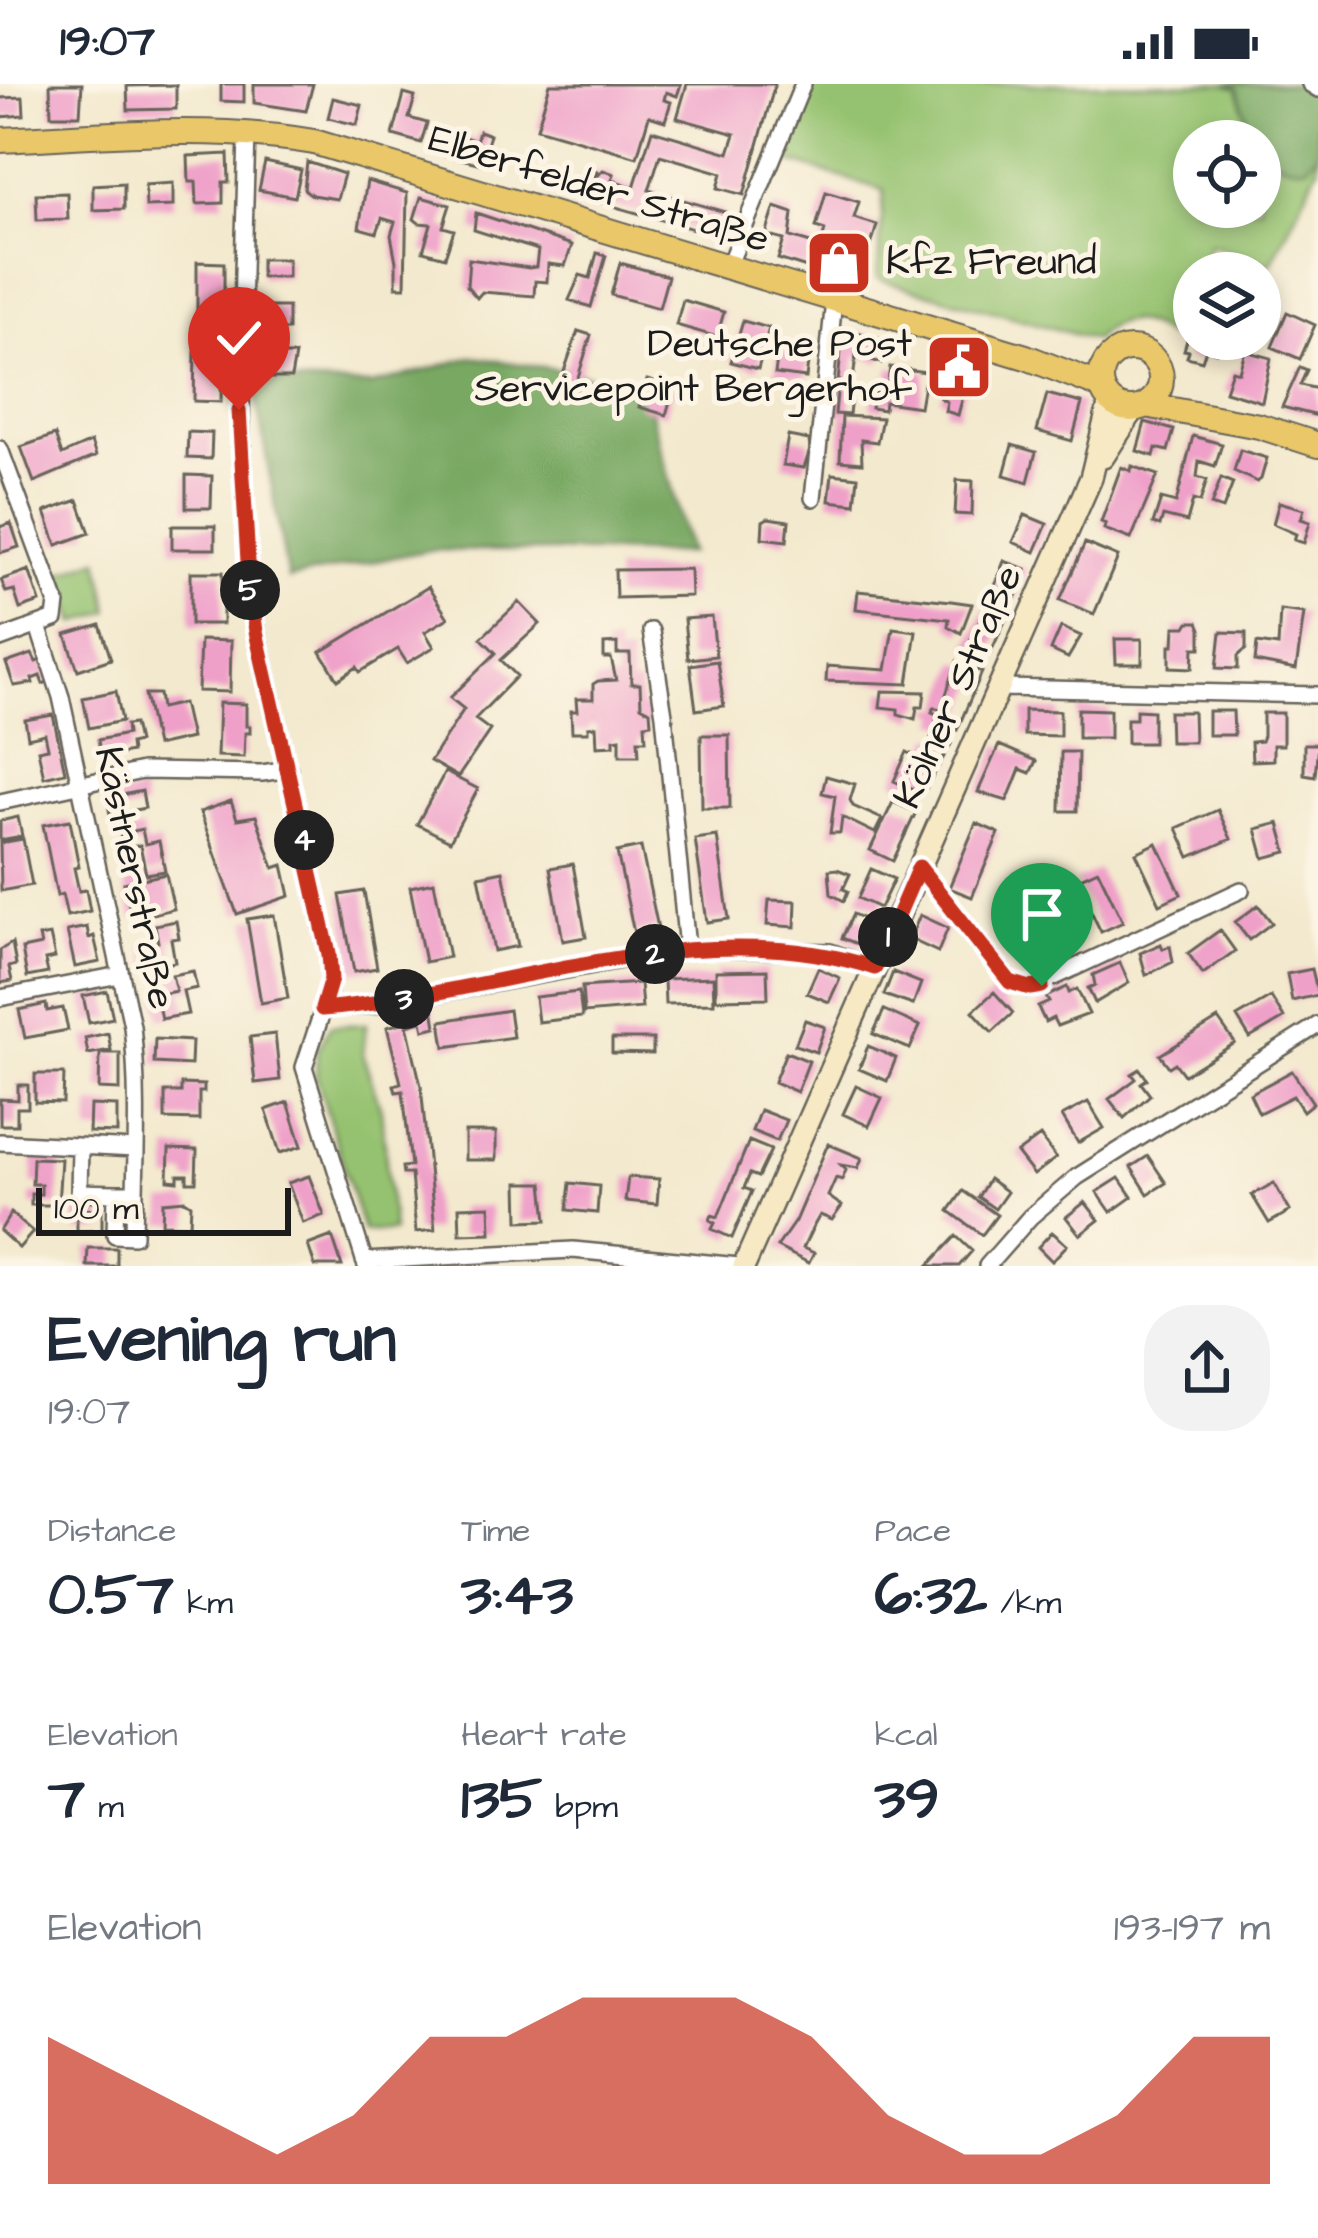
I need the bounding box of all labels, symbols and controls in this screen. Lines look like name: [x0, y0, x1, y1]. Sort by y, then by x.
text: 19:07: [60, 11, 155, 73]
street label: Elberfelder Straße: [422, 113, 776, 267]
map controls: [1173, 120, 1281, 360]
button: locate: [1173, 120, 1281, 228]
shop icon: Kfz Freund: [804, 228, 874, 298]
place label: Kfz Freund: [886, 236, 1097, 290]
button: layers: [1173, 252, 1281, 360]
pin: [188, 287, 290, 410]
icon: check: [206, 305, 272, 371]
place label: Deutsche Post Servicepoint Bergerhof: [475, 318, 913, 417]
public building icon: Deutsche Post Servicepoint Bergerhof: [924, 332, 994, 402]
street label: Kölner Straße: [881, 557, 1037, 817]
pin: 5: [220, 560, 280, 620]
text: 5: [238, 567, 262, 613]
street label: Kästnerstraße: [80, 742, 188, 1014]
pin: 4: [274, 810, 334, 870]
text: 4: [293, 817, 315, 863]
pin: [991, 863, 1093, 986]
icon: arrive: [1009, 881, 1075, 947]
pin: 1: [858, 907, 918, 967]
text: 1: [886, 914, 890, 960]
pin: 2: [625, 924, 685, 984]
text: 2: [646, 931, 664, 977]
pin: 3: [374, 969, 434, 1029]
text: 3: [396, 976, 412, 1022]
scale bar: [36, 1182, 291, 1235]
text: 100 m: [54, 1186, 139, 1232]
text: Evening run: [48, 1295, 396, 1387]
button: share: [1144, 1305, 1270, 1431]
text: 19:07: [48, 1386, 130, 1440]
text: Distance: [48, 1508, 176, 1554]
text: Time: [461, 1508, 530, 1554]
text: Pace: [875, 1508, 951, 1554]
text: 0.57: [48, 1554, 174, 1637]
text: 3:43: [461, 1554, 573, 1637]
text: 6:32: [875, 1554, 987, 1637]
text: km: [174, 1580, 233, 1626]
text: /km: [987, 1580, 1061, 1626]
text: Elevation: [48, 1712, 178, 1758]
text: Heart rate: [461, 1712, 627, 1758]
text: kcal: [875, 1712, 938, 1758]
text: 7: [48, 1758, 85, 1841]
text: 135: [461, 1758, 542, 1841]
text: 39: [875, 1758, 939, 1841]
text: m: [85, 1784, 124, 1830]
text: bpm: [542, 1784, 618, 1830]
text: Elevation: [48, 1902, 202, 1956]
text: 193–197 m: [1114, 1902, 1270, 1956]

